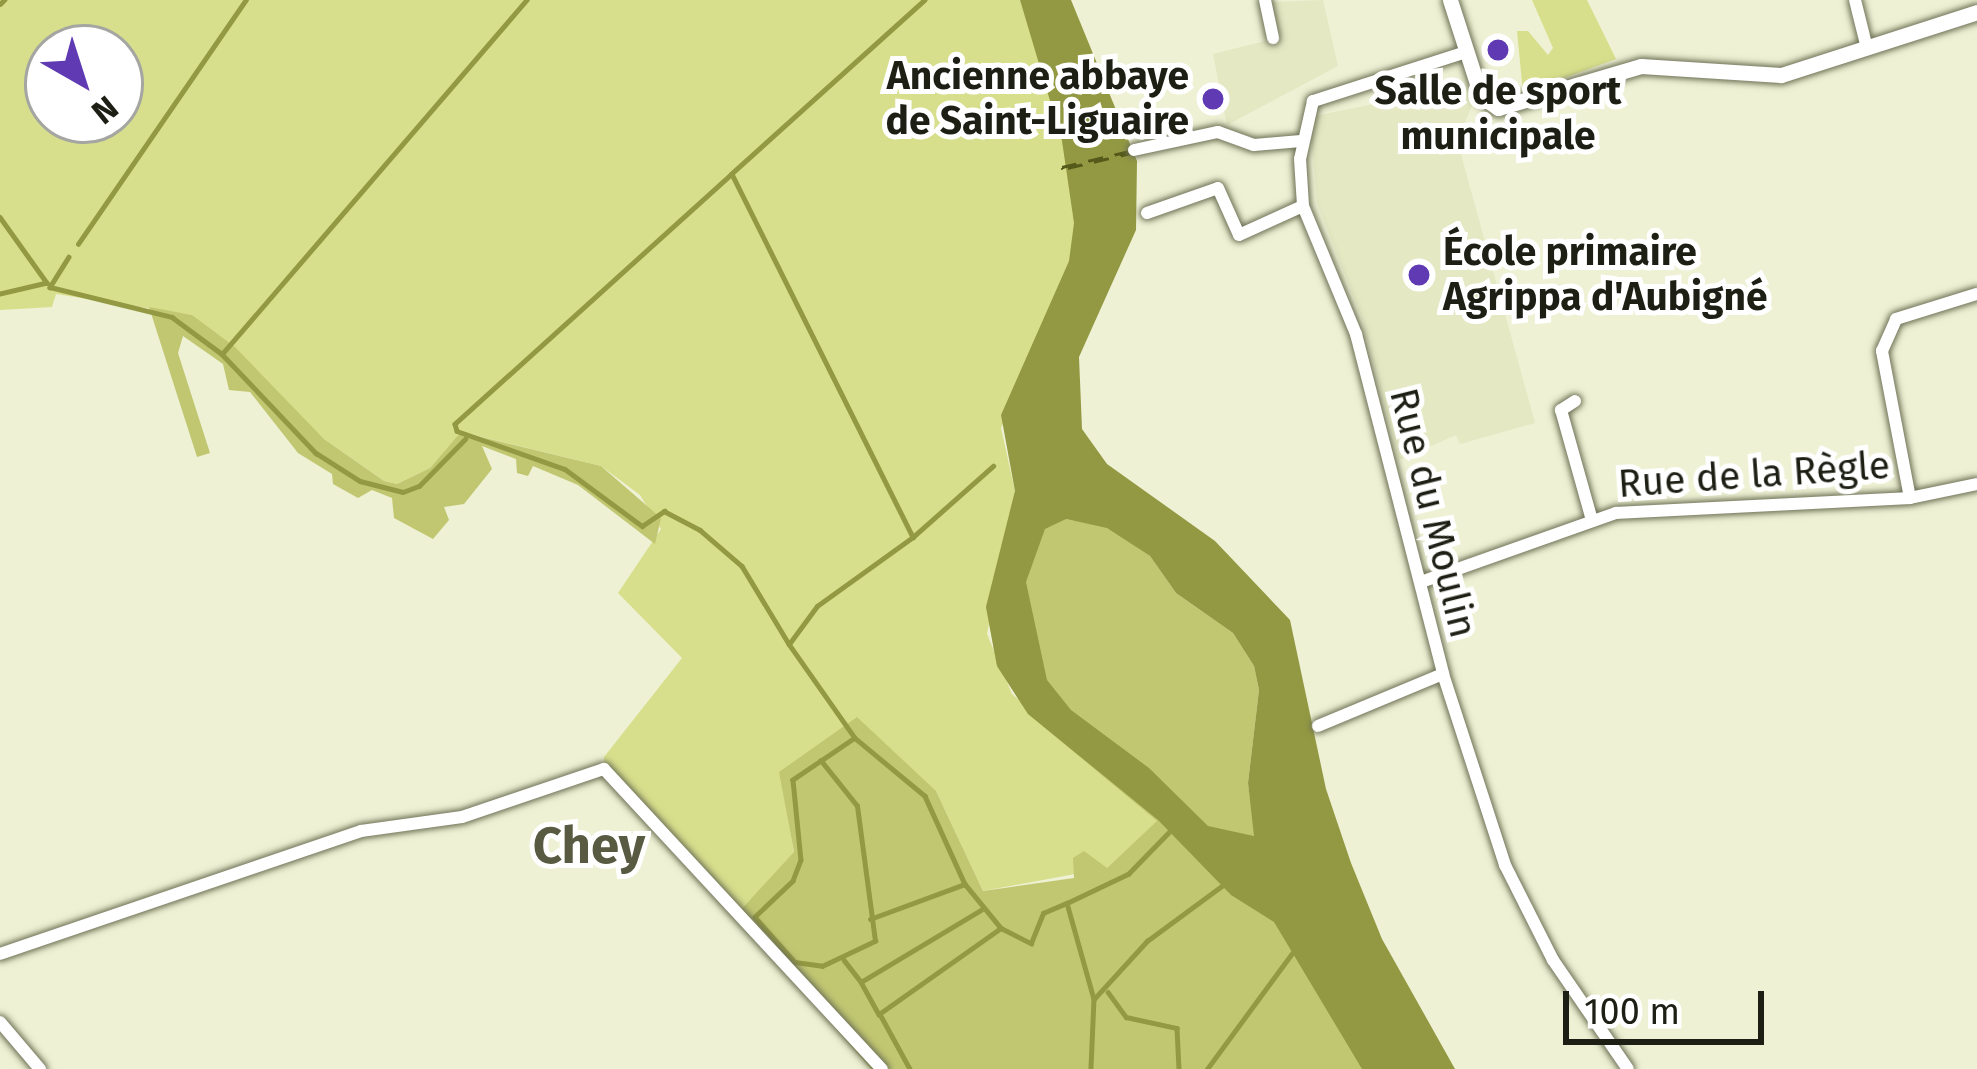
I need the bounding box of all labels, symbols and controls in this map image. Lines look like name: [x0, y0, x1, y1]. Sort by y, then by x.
north arrow: [24, 24, 144, 144]
marker: Salle de sport municipale: [1485, 37, 1511, 63]
place label: Ancienne abbaye de Saint-Liguaire: [886, 54, 1189, 145]
place label: Salle de sport municipale: [1375, 69, 1621, 160]
marker: Ancienne abbaye de Saint-Liguaire: [1200, 86, 1226, 112]
text: N: [84, 87, 126, 132]
place label: École primaire Agrippa d'Aubigné: [1443, 230, 1768, 321]
marker: École primaire Agrippa d'Aubigné: [1406, 262, 1432, 288]
street label: Rue du Moulin: [1379, 383, 1487, 643]
street label: Rue de la Règle: [1616, 442, 1892, 508]
district label: Chey: [533, 815, 645, 877]
scale bar: [1569, 967, 1770, 1041]
text: 100 m: [1584, 990, 1680, 1034]

